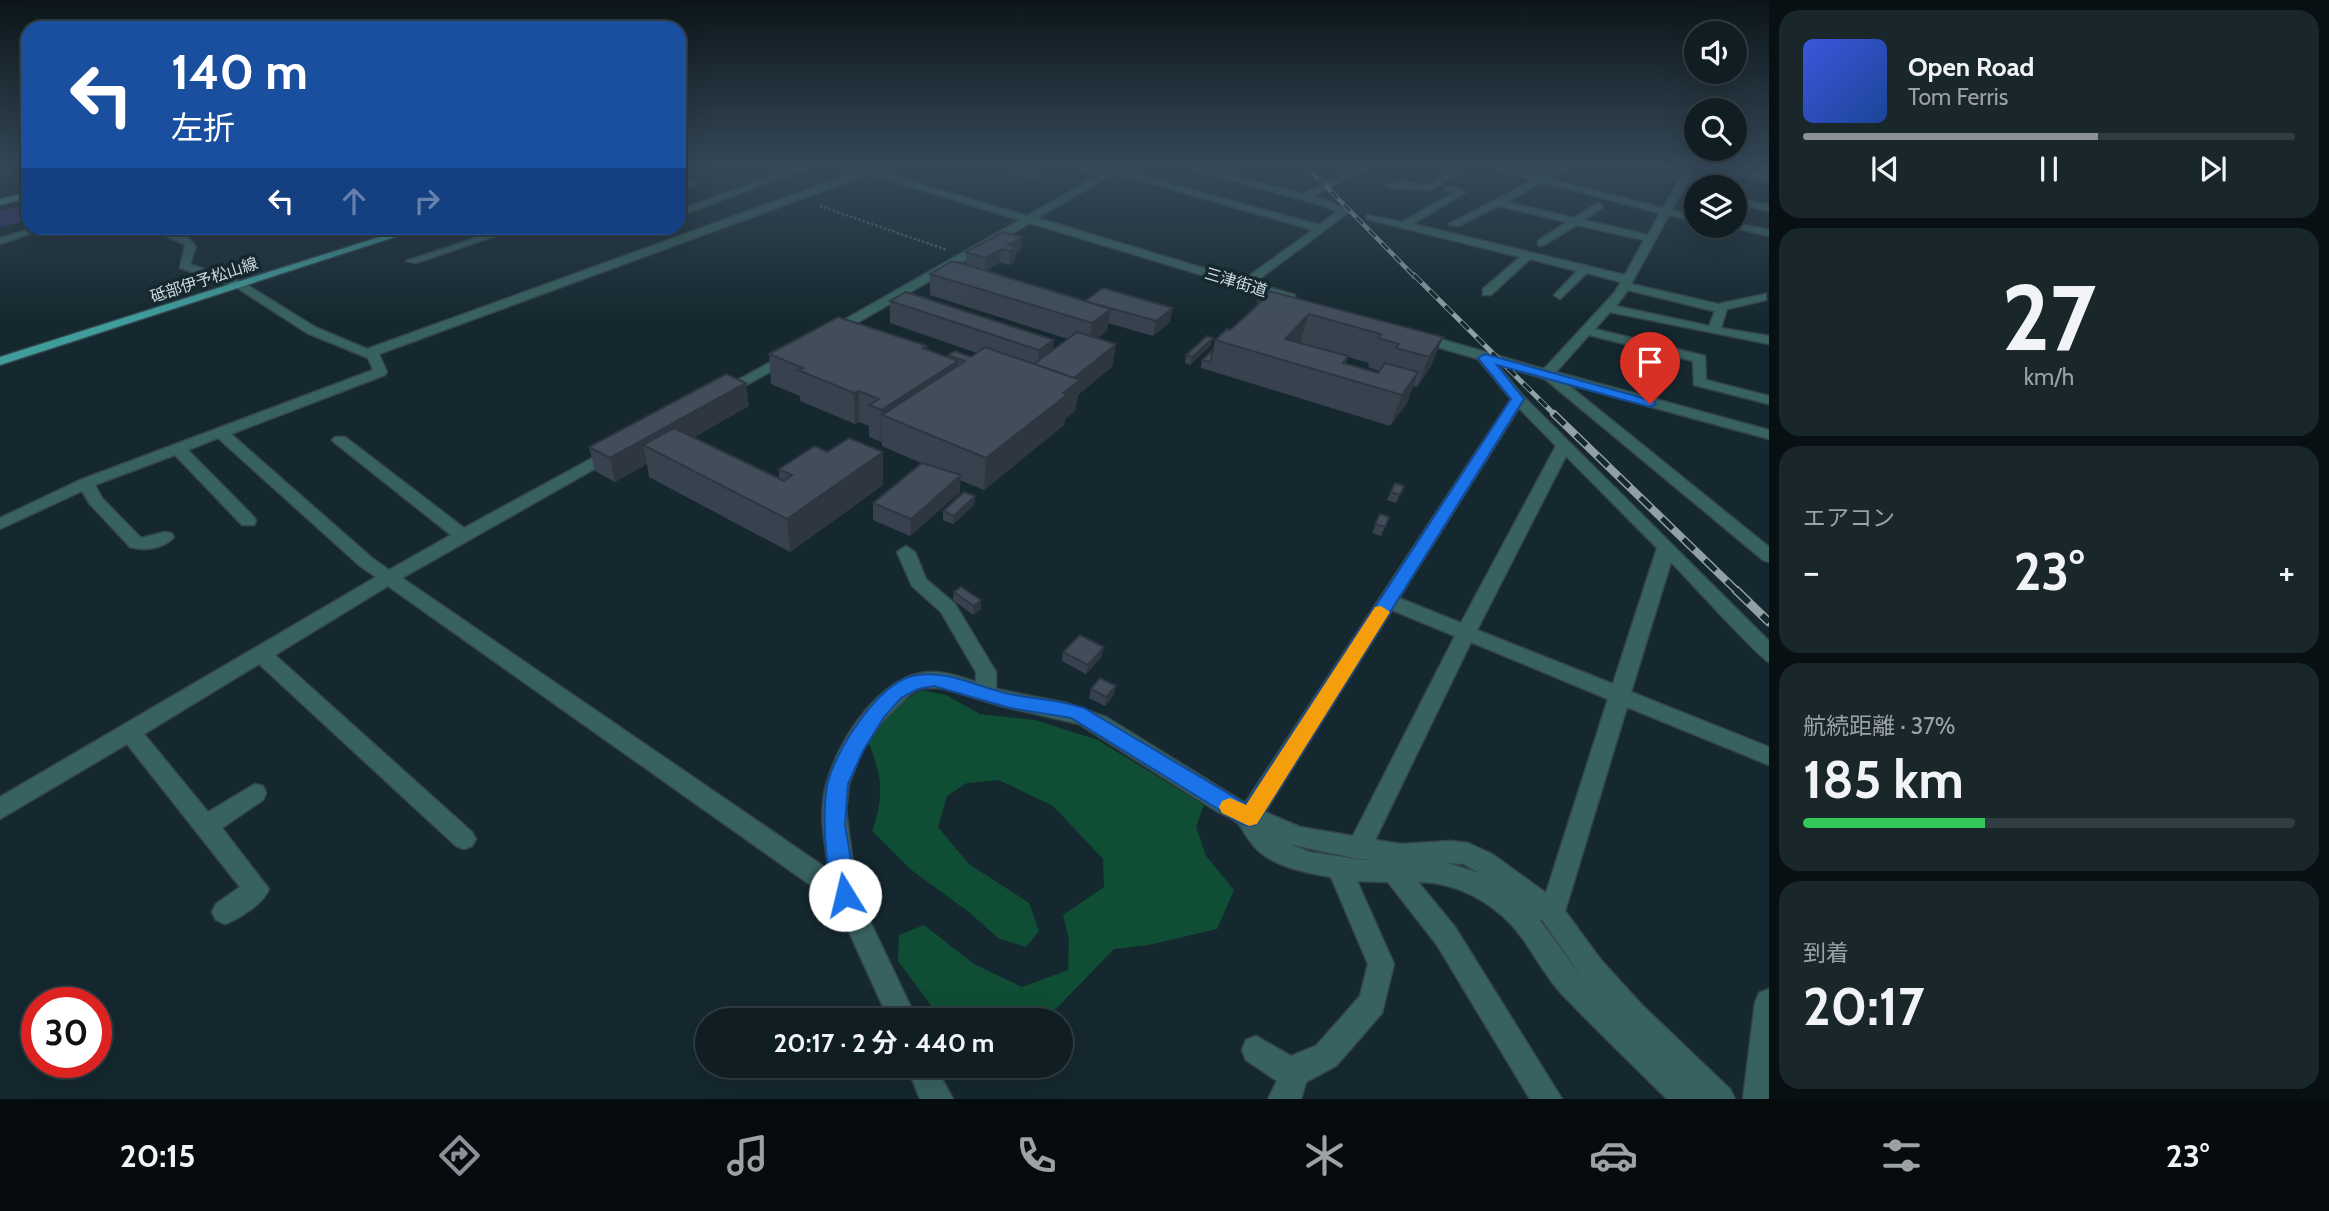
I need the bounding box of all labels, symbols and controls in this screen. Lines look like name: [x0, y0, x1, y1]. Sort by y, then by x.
map controls: [1684, 21, 1747, 238]
button: sound: [1684, 21, 1747, 84]
text: 140 m: [171, 42, 308, 101]
icon: left: [56, 49, 147, 140]
text: Open Road: [1908, 51, 2034, 83]
text: Tom Ferris: [1908, 83, 2008, 111]
button: search: [1684, 98, 1747, 161]
text: 左折: [171, 108, 235, 147]
icon: previous: [1866, 150, 1904, 188]
icon: pause: [2030, 150, 2068, 188]
icon: next: [2194, 150, 2232, 188]
button: layers: [1684, 175, 1747, 238]
icon: left: [262, 182, 300, 220]
icon: ahead: [335, 182, 373, 220]
icon: right: [408, 182, 446, 220]
street label: 砥部伊予松山線: [148, 254, 260, 306]
text: 27: [2002, 262, 2096, 373]
street label: 三津街道: [1203, 264, 1269, 300]
pin: [1620, 332, 1680, 404]
icon: arrive: [1631, 343, 1669, 381]
text: km/h: [2024, 363, 2074, 391]
text: エアコン: [1803, 504, 1895, 532]
text: 23°: [2014, 540, 2084, 603]
text: −: [1803, 548, 1820, 595]
text: +: [2278, 548, 2295, 595]
text: 航続距離 · 37%: [1803, 712, 1956, 740]
text: 185 km: [1803, 748, 1964, 811]
position arrow: [808, 858, 882, 932]
text: 到着: [1803, 939, 1849, 967]
text: 20:17: [1803, 975, 1924, 1038]
speed limit sign: 30: [21, 987, 112, 1078]
text: 20:17 · 2 分 · 440 m: [774, 1027, 994, 1059]
icon: directions: [435, 1131, 484, 1180]
icon: music: [723, 1131, 772, 1180]
icon: phone: [1012, 1131, 1061, 1180]
icon: climate: [1300, 1131, 1349, 1180]
icon: car: [1589, 1131, 1638, 1180]
icon: filters: [1877, 1131, 1926, 1180]
text: 20:15: [120, 1136, 195, 1175]
text: 23°: [2166, 1136, 2209, 1175]

